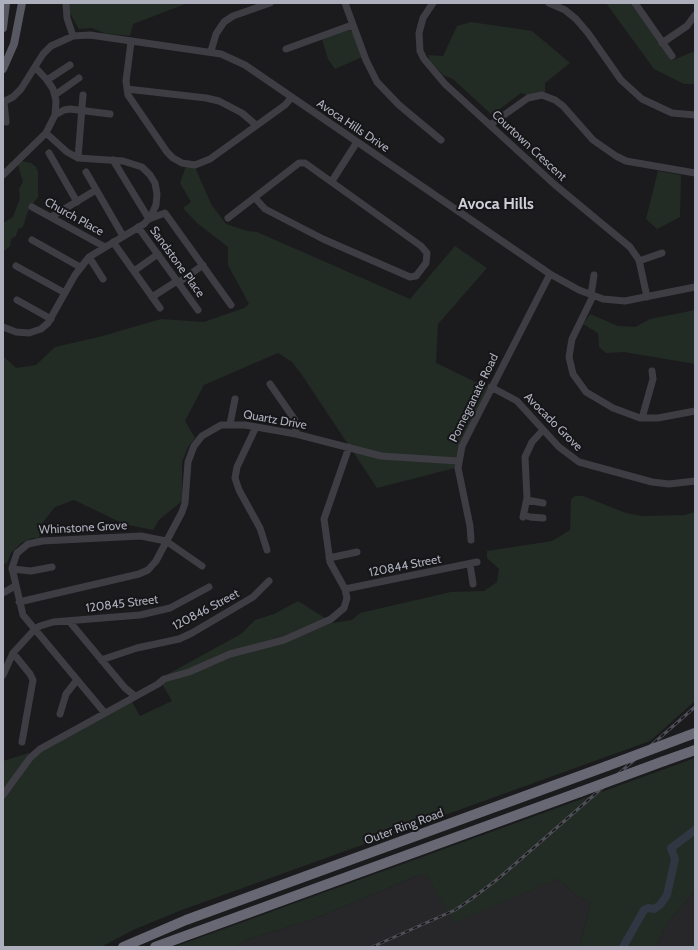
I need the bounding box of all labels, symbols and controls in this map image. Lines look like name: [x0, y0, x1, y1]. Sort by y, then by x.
street label: Avoca Hills Drive: [314, 96, 392, 156]
street label: Courtown Crescent: [489, 108, 569, 184]
district label: Avoca Hills: [458, 194, 534, 214]
street label: Church Place: [42, 195, 106, 239]
street label: Sandstone Place: [146, 224, 208, 300]
street label: Pomegranate Road: [446, 351, 502, 445]
street label: Avocado Grove: [521, 390, 585, 454]
street label: Quartz Drive: [242, 407, 308, 433]
street label: Whinstone Grove: [39, 518, 127, 538]
street label: 120844 Street: [368, 552, 442, 580]
street label: 120846 Street: [170, 586, 242, 634]
street label: 120845 Street: [85, 592, 159, 616]
street label: Outer Ring Road: [362, 806, 446, 848]

